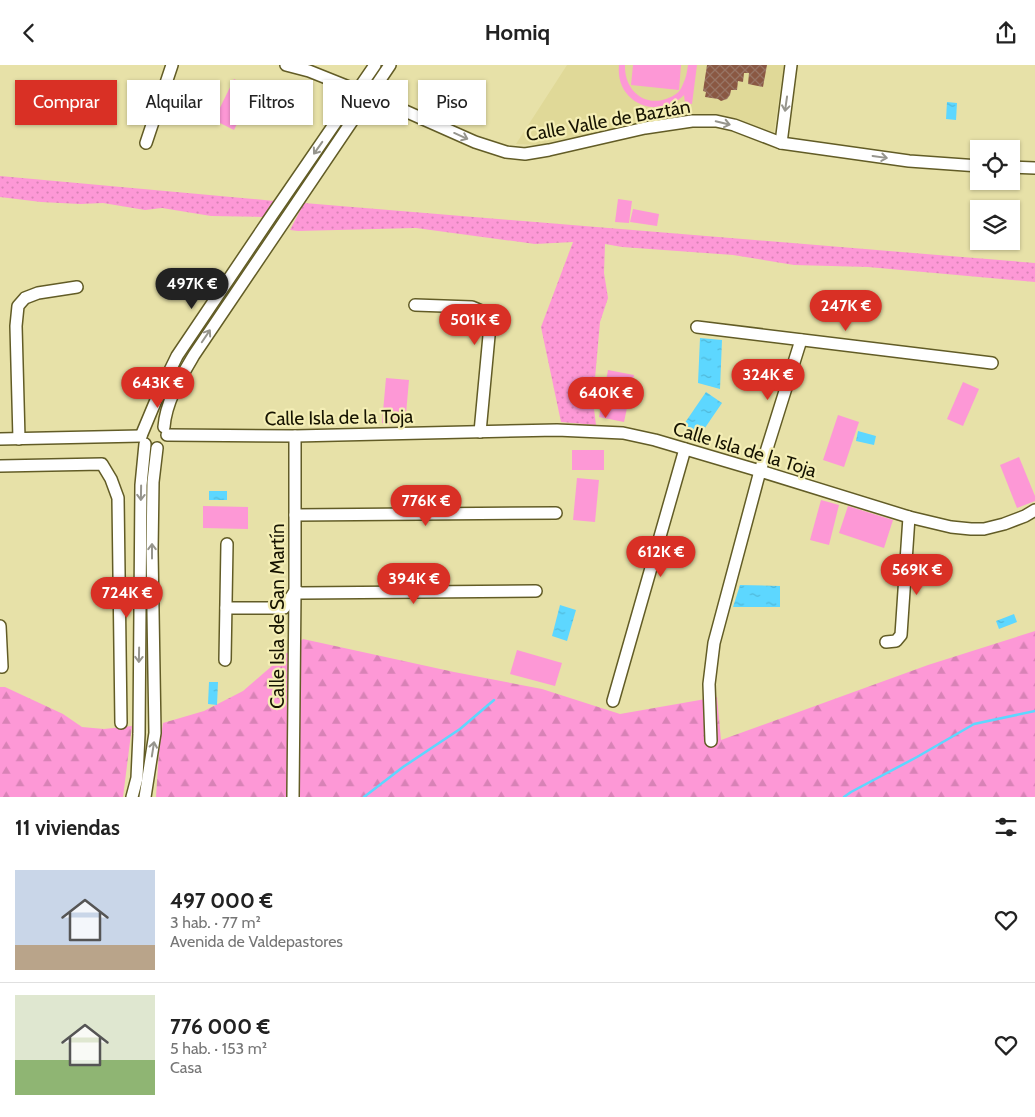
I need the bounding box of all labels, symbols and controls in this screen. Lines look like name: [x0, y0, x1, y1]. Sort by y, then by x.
icon: back: [15, 19, 43, 47]
text: Homiq: [485, 19, 550, 46]
icon: share: [992, 19, 1020, 47]
chip: Comprar: [15, 80, 117, 125]
chip: Alquilar: [127, 80, 220, 125]
chip: Filtros: [230, 80, 313, 125]
chip: Nuevo: [323, 80, 408, 125]
chip: Piso: [418, 80, 486, 125]
street label: Calle Valle de Baztán: [524, 95, 692, 146]
one-way arrow: [781, 96, 791, 112]
one-way arrow: [714, 119, 730, 128]
one-way arrow: [453, 132, 468, 142]
map controls: [970, 140, 1020, 250]
button: locate: [970, 140, 1020, 190]
one-way arrow: [313, 141, 323, 155]
one-way arrow: [872, 153, 888, 163]
button: layers: [970, 200, 1020, 250]
pin: 497K €: [151, 267, 233, 310]
text: 497K €: [167, 274, 217, 293]
pin: 247K €: [805, 289, 887, 332]
text: 247K €: [821, 296, 871, 315]
pin: 501K €: [434, 303, 516, 346]
text: 501K €: [450, 310, 500, 329]
one-way arrow: [201, 329, 211, 343]
pin: 324K €: [727, 359, 809, 401]
text: 324K €: [743, 365, 793, 384]
pin: 643K €: [117, 367, 199, 409]
text: 643K €: [132, 373, 184, 392]
pin: 640K €: [565, 377, 647, 419]
text: 640K €: [579, 383, 633, 402]
street label: Calle Isla de la Toja: [264, 405, 414, 430]
street label: Calle Isla de la Toja: [670, 417, 819, 482]
one-way arrow: [136, 484, 146, 500]
pin: 776K €: [385, 485, 467, 527]
text: 776K €: [402, 491, 450, 510]
street label: Calle Isla de San Martín: [266, 523, 289, 709]
pin: 612K €: [620, 535, 702, 578]
text: 612K €: [637, 542, 685, 561]
one-way arrow: [147, 544, 157, 560]
pin: 569K €: [876, 553, 958, 596]
text: 569K €: [892, 560, 942, 579]
pin: 394K €: [373, 563, 455, 605]
text: 394K €: [388, 569, 440, 588]
pin: 724K €: [86, 577, 168, 619]
text: 724K €: [102, 583, 152, 602]
one-way arrow: [135, 647, 144, 663]
one-way arrow: [148, 741, 158, 757]
icon: filters: [992, 813, 1020, 841]
text: 11 viviendas: [15, 815, 120, 840]
text: 497 000 €: [170, 888, 273, 913]
icon: home: [55, 890, 115, 950]
icon: heart: [992, 906, 1020, 934]
text: 3 hab. · 77 m²: [170, 913, 261, 932]
text: Avenida de Valdepastores: [170, 932, 343, 951]
text: 776 000 €: [170, 1014, 270, 1039]
icon: home: [55, 1015, 115, 1075]
icon: heart: [992, 1031, 1020, 1059]
text: 5 hab. · 153 m²: [170, 1039, 267, 1058]
text: Casa: [170, 1058, 202, 1077]

